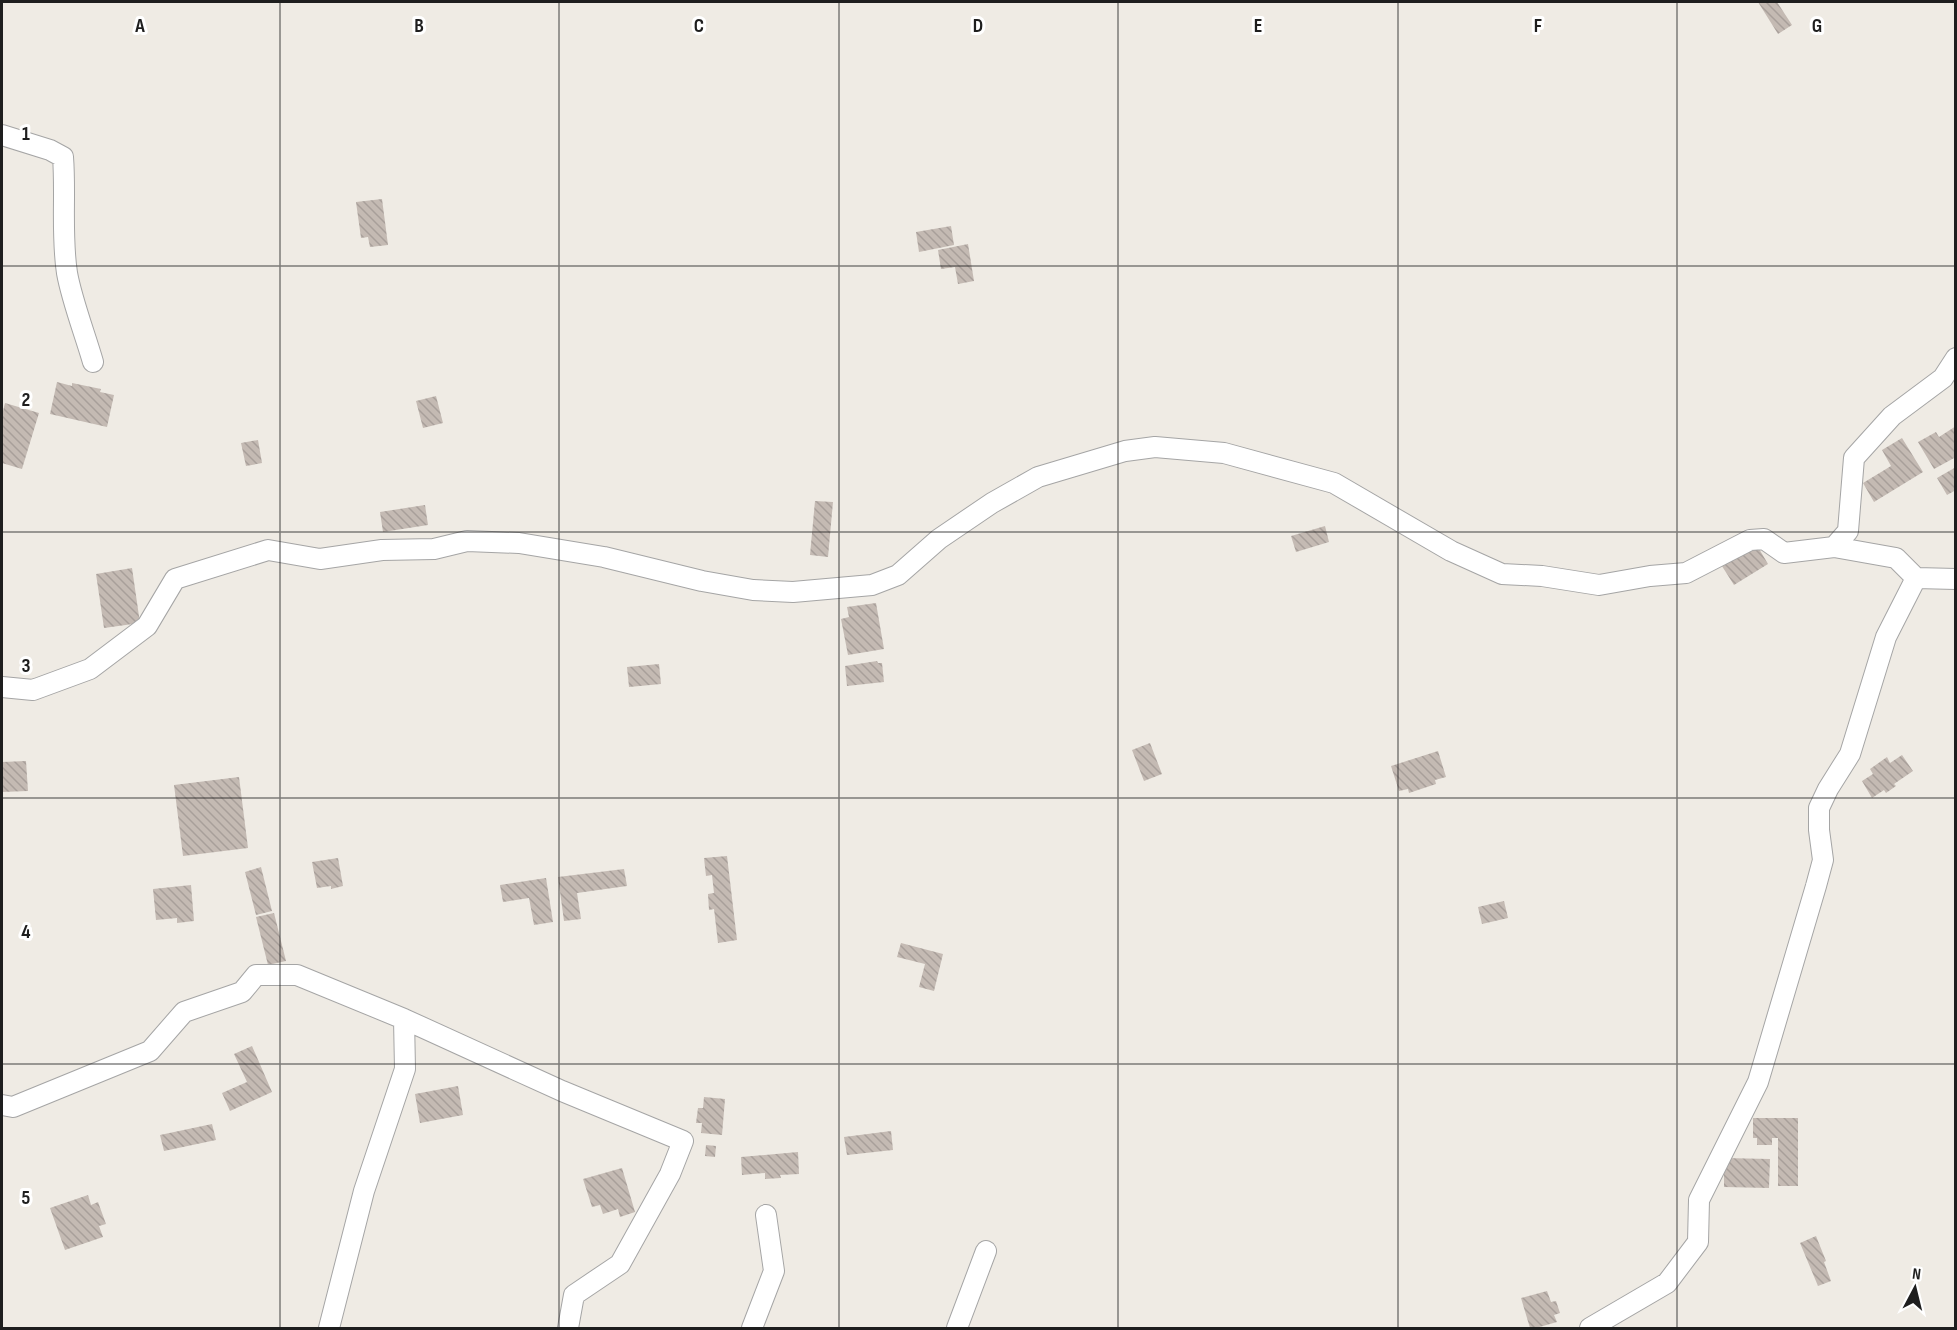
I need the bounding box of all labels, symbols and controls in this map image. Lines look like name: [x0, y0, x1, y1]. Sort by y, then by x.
text: A: [134, 14, 145, 38]
text: B: [414, 14, 424, 38]
text: C: [694, 14, 704, 38]
text: D: [973, 14, 983, 38]
text: E: [1254, 14, 1262, 38]
text: F: [1534, 14, 1542, 38]
text: G: [1812, 14, 1822, 38]
text: 1: [22, 122, 30, 146]
text: 2: [22, 388, 30, 412]
text: 3: [22, 654, 31, 678]
text: 4: [21, 920, 31, 944]
text: 5: [22, 1186, 31, 1210]
north arrow: [1885, 1258, 1945, 1318]
text: N: [1911, 1265, 1922, 1285]

